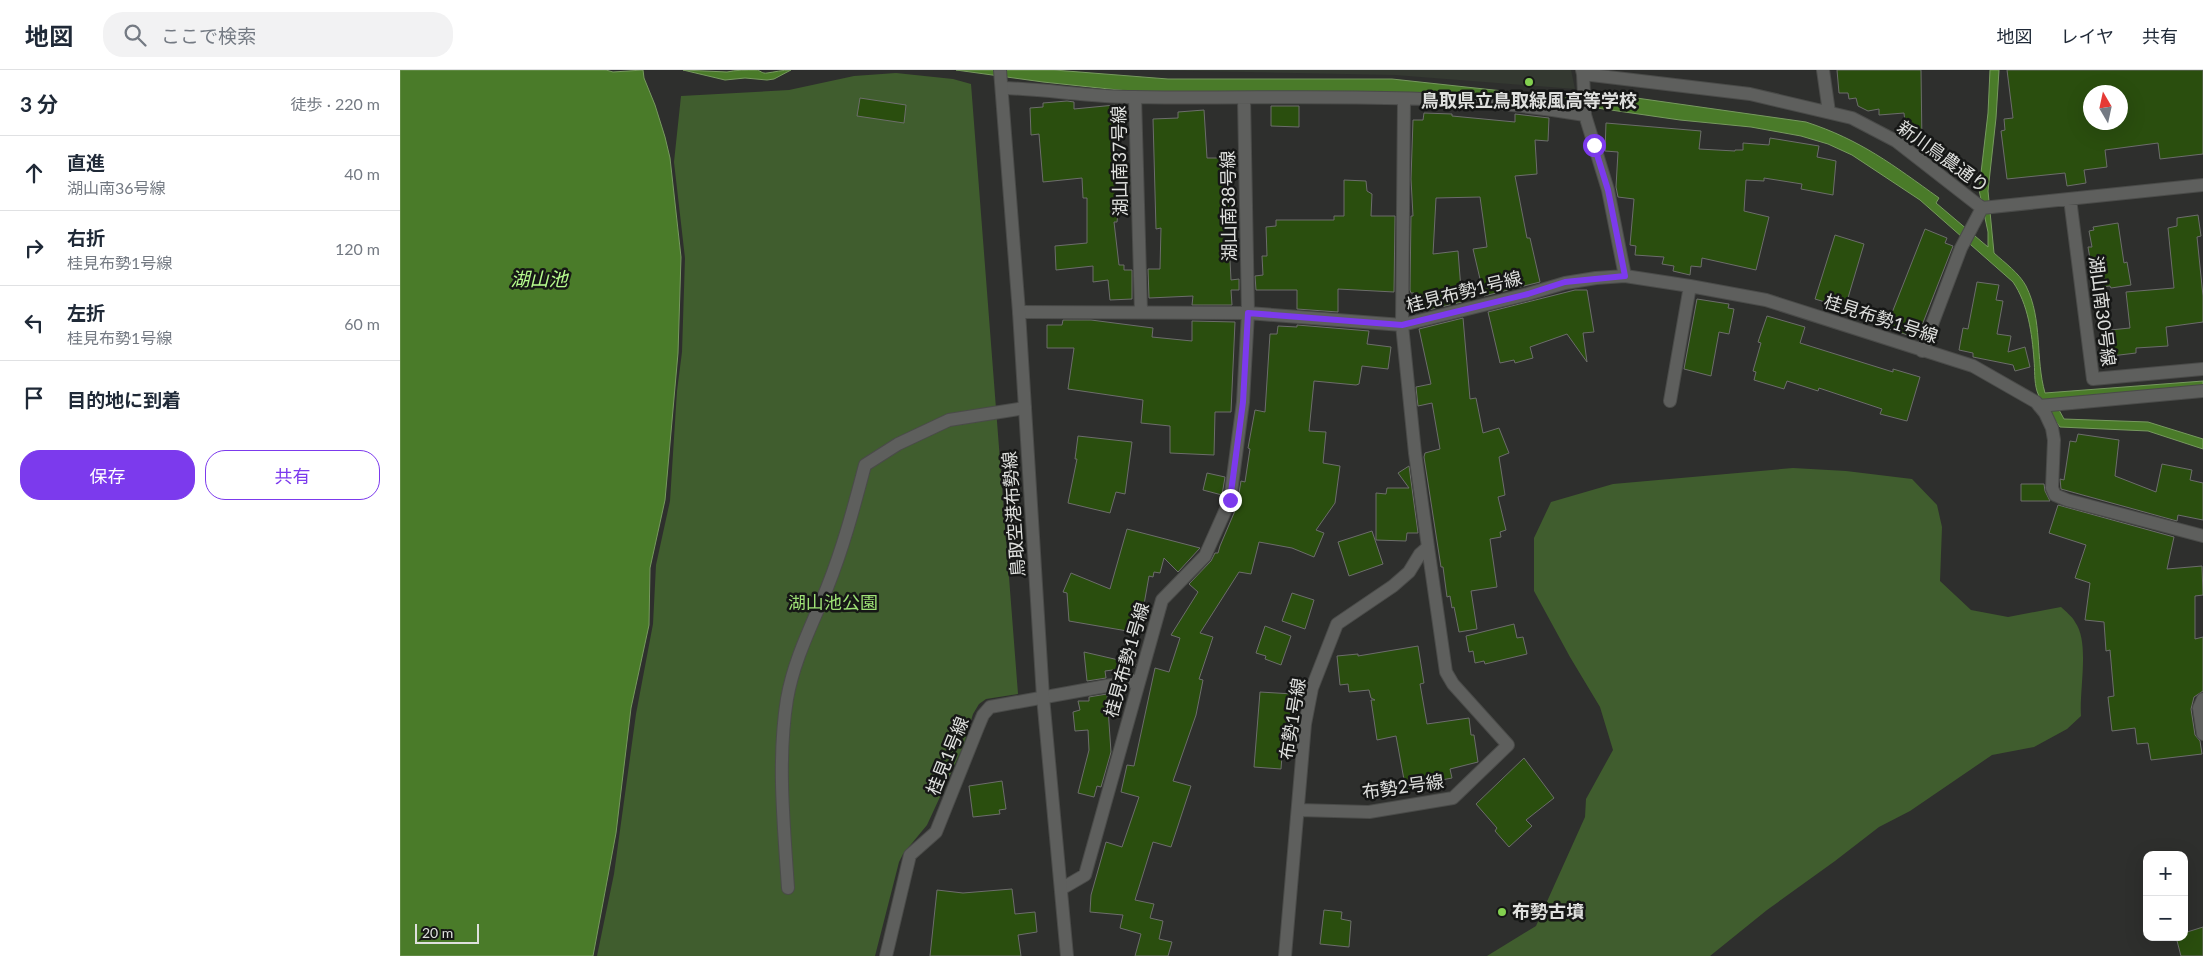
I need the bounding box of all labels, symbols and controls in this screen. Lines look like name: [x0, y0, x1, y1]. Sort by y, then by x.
search box: [103, 12, 453, 57]
text: 地図: [25, 21, 73, 50]
icon: search: [121, 21, 149, 49]
text: ここで検索: [161, 24, 256, 47]
text: 地図: [1997, 25, 2033, 47]
text: レイヤ: [2061, 25, 2114, 47]
text: 共有: [2142, 25, 2178, 47]
marker: 鳥取県立鳥取緑風高等学校: [1523, 76, 1535, 88]
north arrow: [2083, 85, 2128, 130]
place label: 鳥取県立鳥取緑風高等学校: [1421, 89, 1637, 111]
text: 3 分: [20, 91, 58, 116]
text: 徒歩 · 220 m: [291, 94, 380, 113]
street label: 湖山南37号線: [1107, 105, 1131, 217]
street label: 新川鳥農通り: [1893, 116, 1994, 197]
route start: [1583, 134, 1606, 157]
street label: 湖山南38号線: [1216, 150, 1240, 262]
text: 直進: [67, 151, 105, 174]
icon: ahead: [20, 159, 48, 187]
text: 40 m: [344, 164, 380, 183]
text: 湖山南36号線: [67, 178, 166, 197]
text: 右折: [67, 226, 105, 249]
icon: right: [20, 234, 48, 262]
text: 120 m: [335, 239, 380, 258]
text: 桂見布勢1号線: [67, 253, 172, 272]
street label: 湖山南30号線: [2085, 255, 2121, 367]
street label: 桂見布勢1号線: [1404, 266, 1524, 316]
water label: 湖山池: [510, 267, 569, 290]
street label: 桂見布勢1号線: [1822, 289, 1941, 347]
text: 左折: [67, 301, 105, 324]
icon: left: [20, 309, 48, 337]
text: 60 m: [344, 314, 380, 333]
text: 桂見布勢1号線: [67, 328, 172, 347]
icon: arrive: [20, 384, 48, 412]
text: 目的地に到着: [67, 388, 181, 411]
button: 保存: [20, 450, 195, 500]
button: 共有: [205, 450, 380, 500]
street label: 鳥取空港布勢線: [998, 450, 1028, 578]
route end: [1219, 489, 1242, 512]
park label: 湖山池公園: [788, 591, 878, 613]
street label: 桂見布勢1号線: [1099, 600, 1153, 720]
street label: 布勢1号線: [1275, 676, 1309, 761]
street label: 桂見1号線: [921, 713, 973, 798]
street label: 布勢2号線: [1361, 769, 1445, 803]
map controls: [2143, 851, 2188, 941]
button: +: [2143, 851, 2188, 896]
button: −: [2143, 896, 2188, 941]
place label: 布勢古墳: [1512, 900, 1584, 922]
marker: 布勢古墳: [1496, 906, 1508, 918]
scale bar: [415, 921, 479, 944]
text: 20 m: [422, 924, 453, 941]

